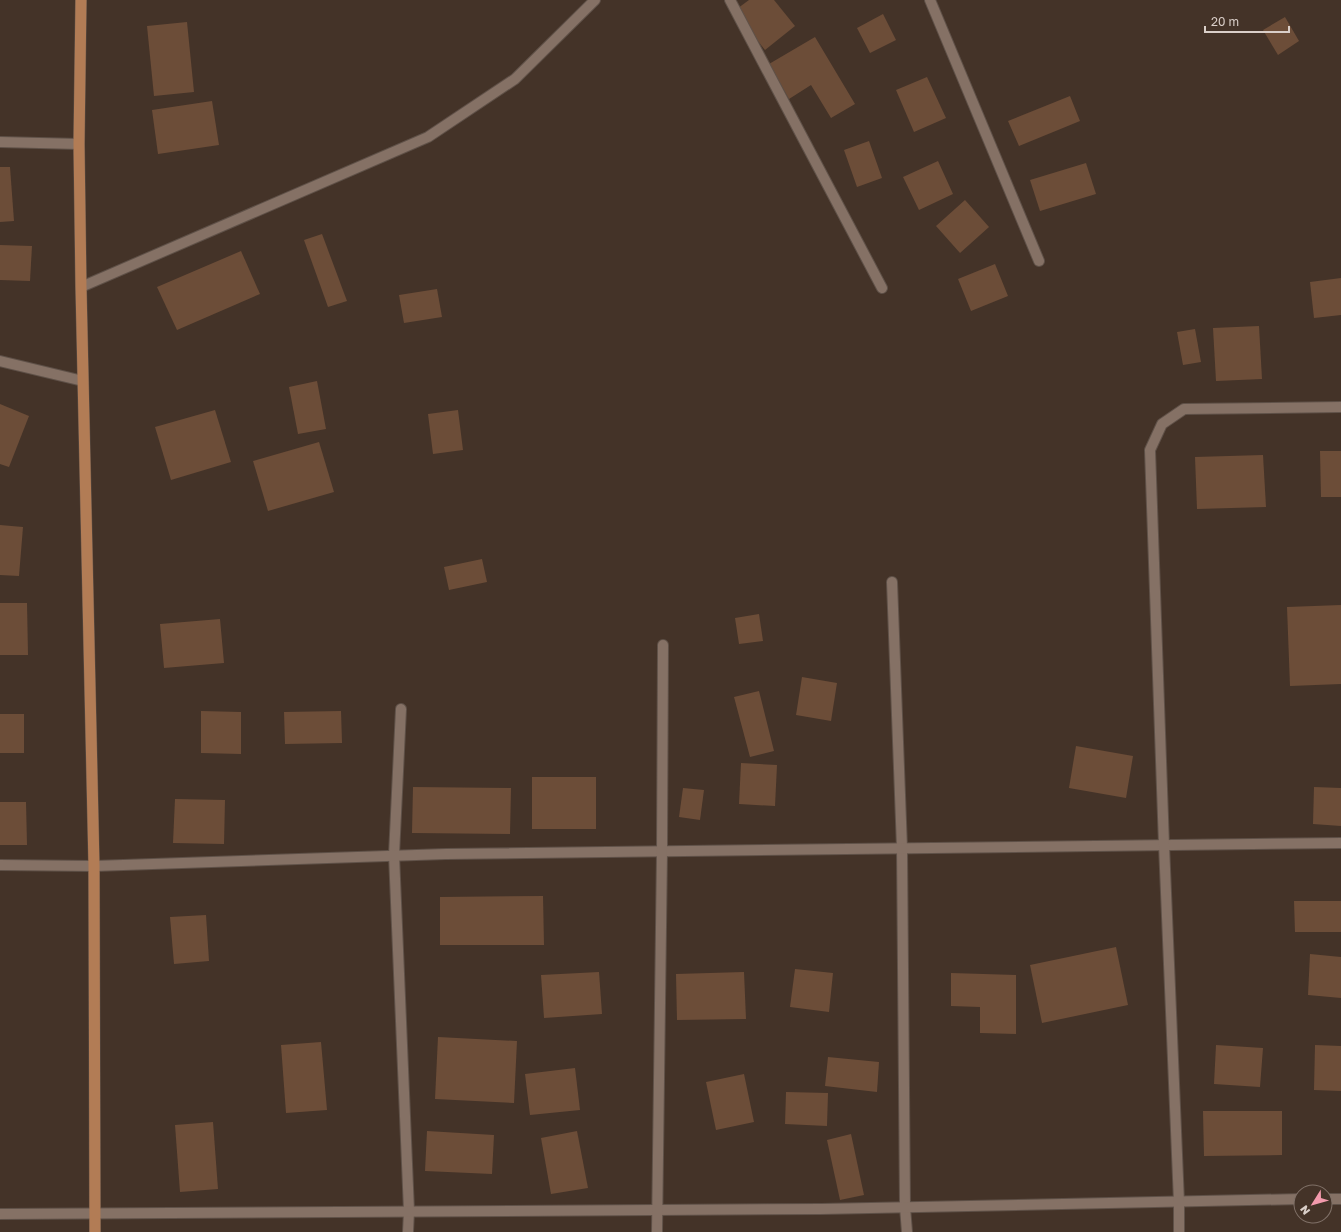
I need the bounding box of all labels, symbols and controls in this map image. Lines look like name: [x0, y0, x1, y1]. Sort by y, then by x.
scale bar: [1205, 8, 1289, 34]
text: 20 m: [1211, 14, 1239, 29]
north arrow: [1293, 1184, 1333, 1224]
text: N: [1297, 1203, 1312, 1218]

